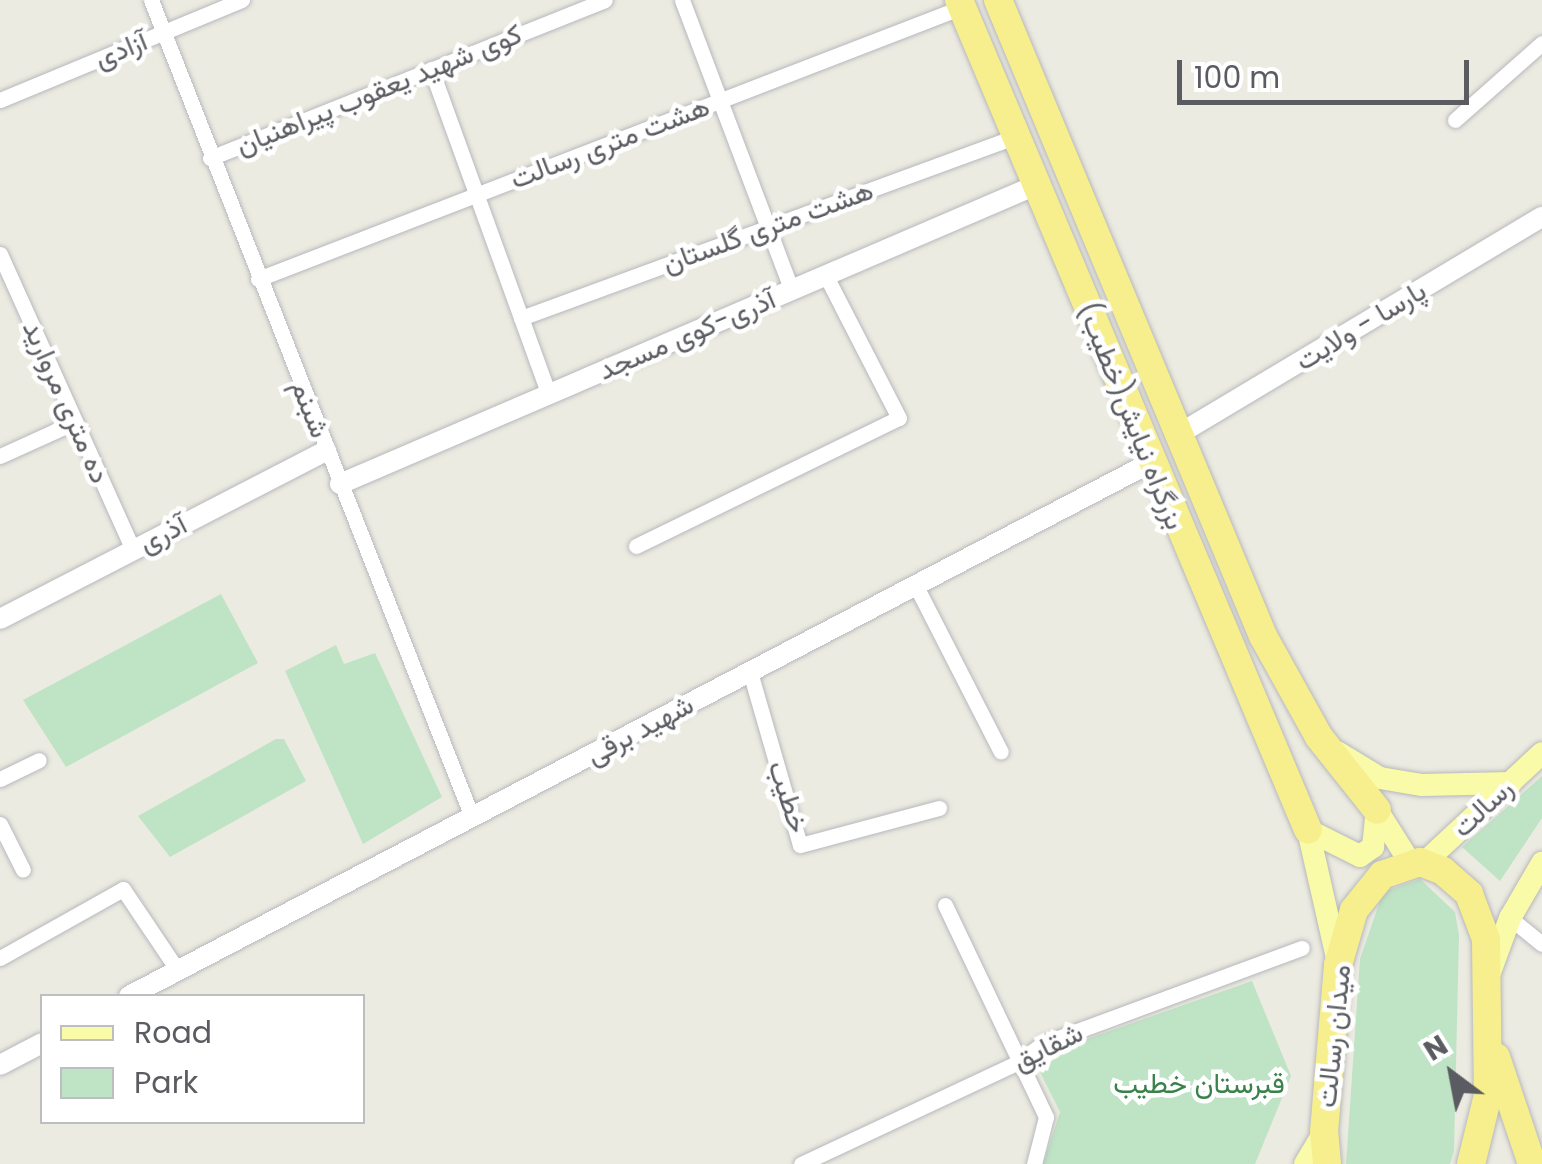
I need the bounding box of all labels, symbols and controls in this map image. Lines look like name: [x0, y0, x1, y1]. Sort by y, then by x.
street label: کوی شهید یعقوب پیراهنیان: [231, 17, 527, 163]
street label: آزادی: [90, 24, 152, 76]
scale bar: [1182, 40, 1474, 102]
text: 100 m: [1194, 56, 1280, 99]
street label: هشت متری رسالت: [506, 90, 714, 196]
street label: هشت متری گلستان: [658, 173, 878, 281]
street label: پارسا - ولایت: [1290, 274, 1432, 378]
street label: آذری-کوی مسجد: [593, 283, 781, 387]
street label: بزرگراه نیایش(خطیب): [1070, 297, 1192, 535]
street label: ده متری مروارید: [15, 316, 117, 488]
street label: شبنم: [283, 375, 337, 443]
street label: آذری: [133, 508, 193, 560]
street label: شهید برقی: [581, 688, 699, 772]
street label: خطیب: [761, 757, 815, 837]
street label: رسالت: [1446, 772, 1520, 844]
street label: میدان رسالت: [1310, 963, 1358, 1109]
legend: [40, 994, 365, 1124]
text: Road: [134, 1011, 212, 1054]
street label: شقایق: [1008, 1016, 1088, 1078]
north arrow: [1402, 1024, 1502, 1124]
text: N: [1417, 1026, 1455, 1070]
text: Park: [134, 1061, 198, 1104]
park label: قبرستان خطیب: [1113, 1067, 1285, 1101]

